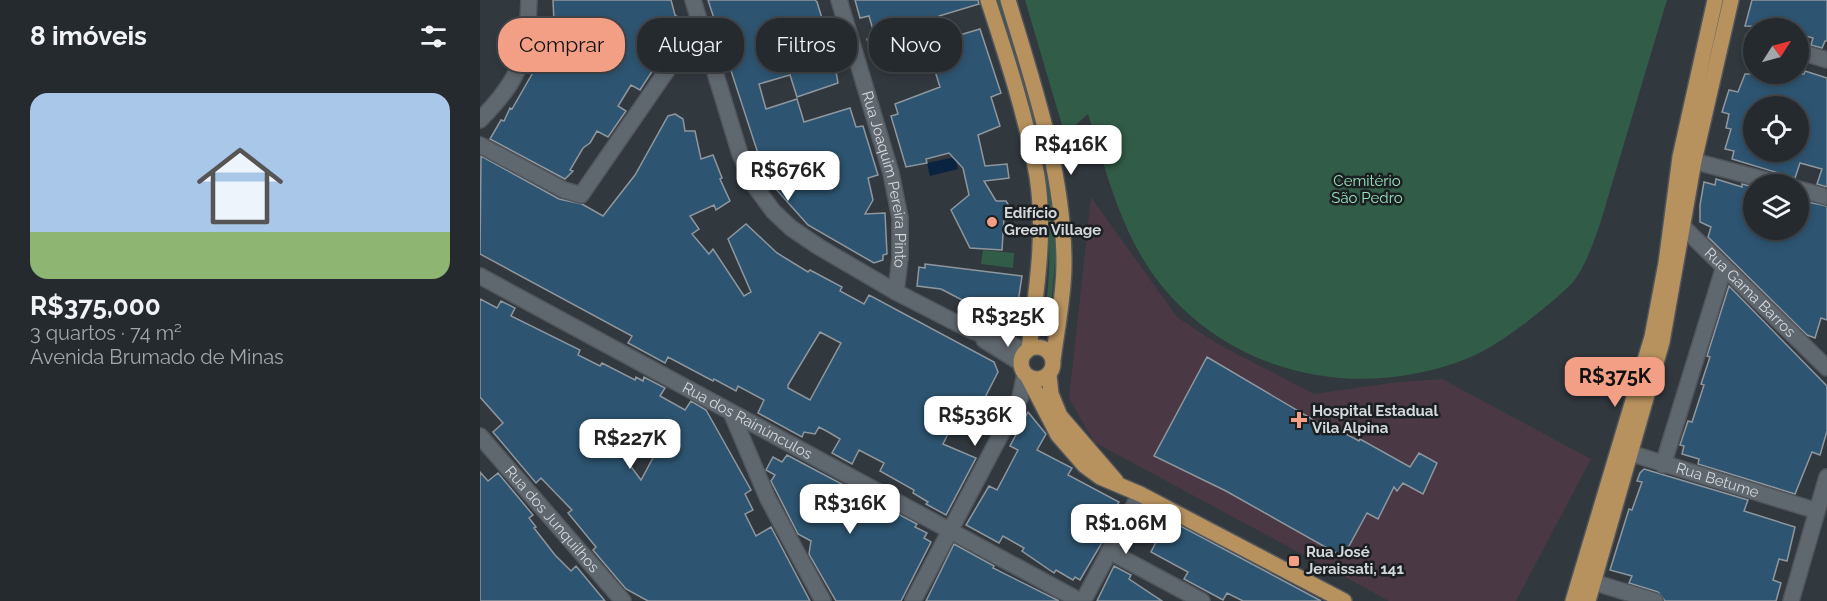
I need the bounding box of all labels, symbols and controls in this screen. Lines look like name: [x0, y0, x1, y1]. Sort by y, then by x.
chip: Comprar: [498, 18, 625, 72]
chip: Alugar: [637, 18, 744, 72]
chip: Filtros: [756, 18, 857, 72]
chip: Novo: [869, 18, 962, 72]
north arrow: [1743, 18, 1809, 84]
map controls: [1743, 18, 1809, 240]
icon: filters: [417, 20, 450, 53]
text: 8 imóveis: [30, 21, 147, 51]
street label: Rua Joaquim Pereira Pinto: [858, 89, 909, 269]
button: locate: [1743, 96, 1809, 162]
pin: R$416K: [1022, 125, 1120, 176]
icon: home: [186, 132, 294, 240]
text: R$416K: [1035, 132, 1107, 156]
pin: R$676K: [739, 151, 837, 202]
text: R$676K: [751, 158, 825, 182]
park label: Cemitério São Pedro: [1331, 172, 1403, 207]
button: layers: [1743, 174, 1809, 240]
place label: Edifício Green Village: [1004, 204, 1101, 239]
marker: Edifício Green Village: [985, 215, 999, 229]
street label: Rua Gama Barros: [1701, 244, 1799, 341]
text: R$375,000: [30, 291, 161, 321]
pin: R$325K: [959, 297, 1057, 348]
text: R$325K: [972, 304, 1044, 328]
text: 3 quartos · 74 m²: [30, 321, 182, 345]
text: Avenida Brumado de Minas: [30, 345, 284, 369]
pin: R$375K: [1566, 357, 1664, 408]
text: R$375K: [1579, 364, 1651, 388]
street label: Rua dos Rainúnculos: [679, 378, 815, 463]
pin: R$536K: [926, 396, 1024, 447]
place label: Hospital Estadual Vila Alpina: [1312, 402, 1438, 437]
text: R$536K: [938, 403, 1012, 427]
marker: Hospital Estadual Vila Alpina: [1290, 411, 1308, 429]
pin: R$227K: [581, 419, 679, 470]
text: R$227K: [593, 426, 667, 450]
street label: Rua Betume: [1674, 459, 1761, 502]
street label: Rua dos Junquilhos: [501, 462, 603, 576]
pin: R$316K: [801, 484, 899, 535]
text: R$316K: [814, 491, 886, 515]
pin: R$1.06M: [1071, 504, 1181, 555]
text: R$1.06M: [1085, 511, 1167, 535]
place label: Rua José Jeraissati, 141: [1306, 543, 1404, 578]
marker: Rua José Jeraissati, 141: [1287, 554, 1301, 568]

